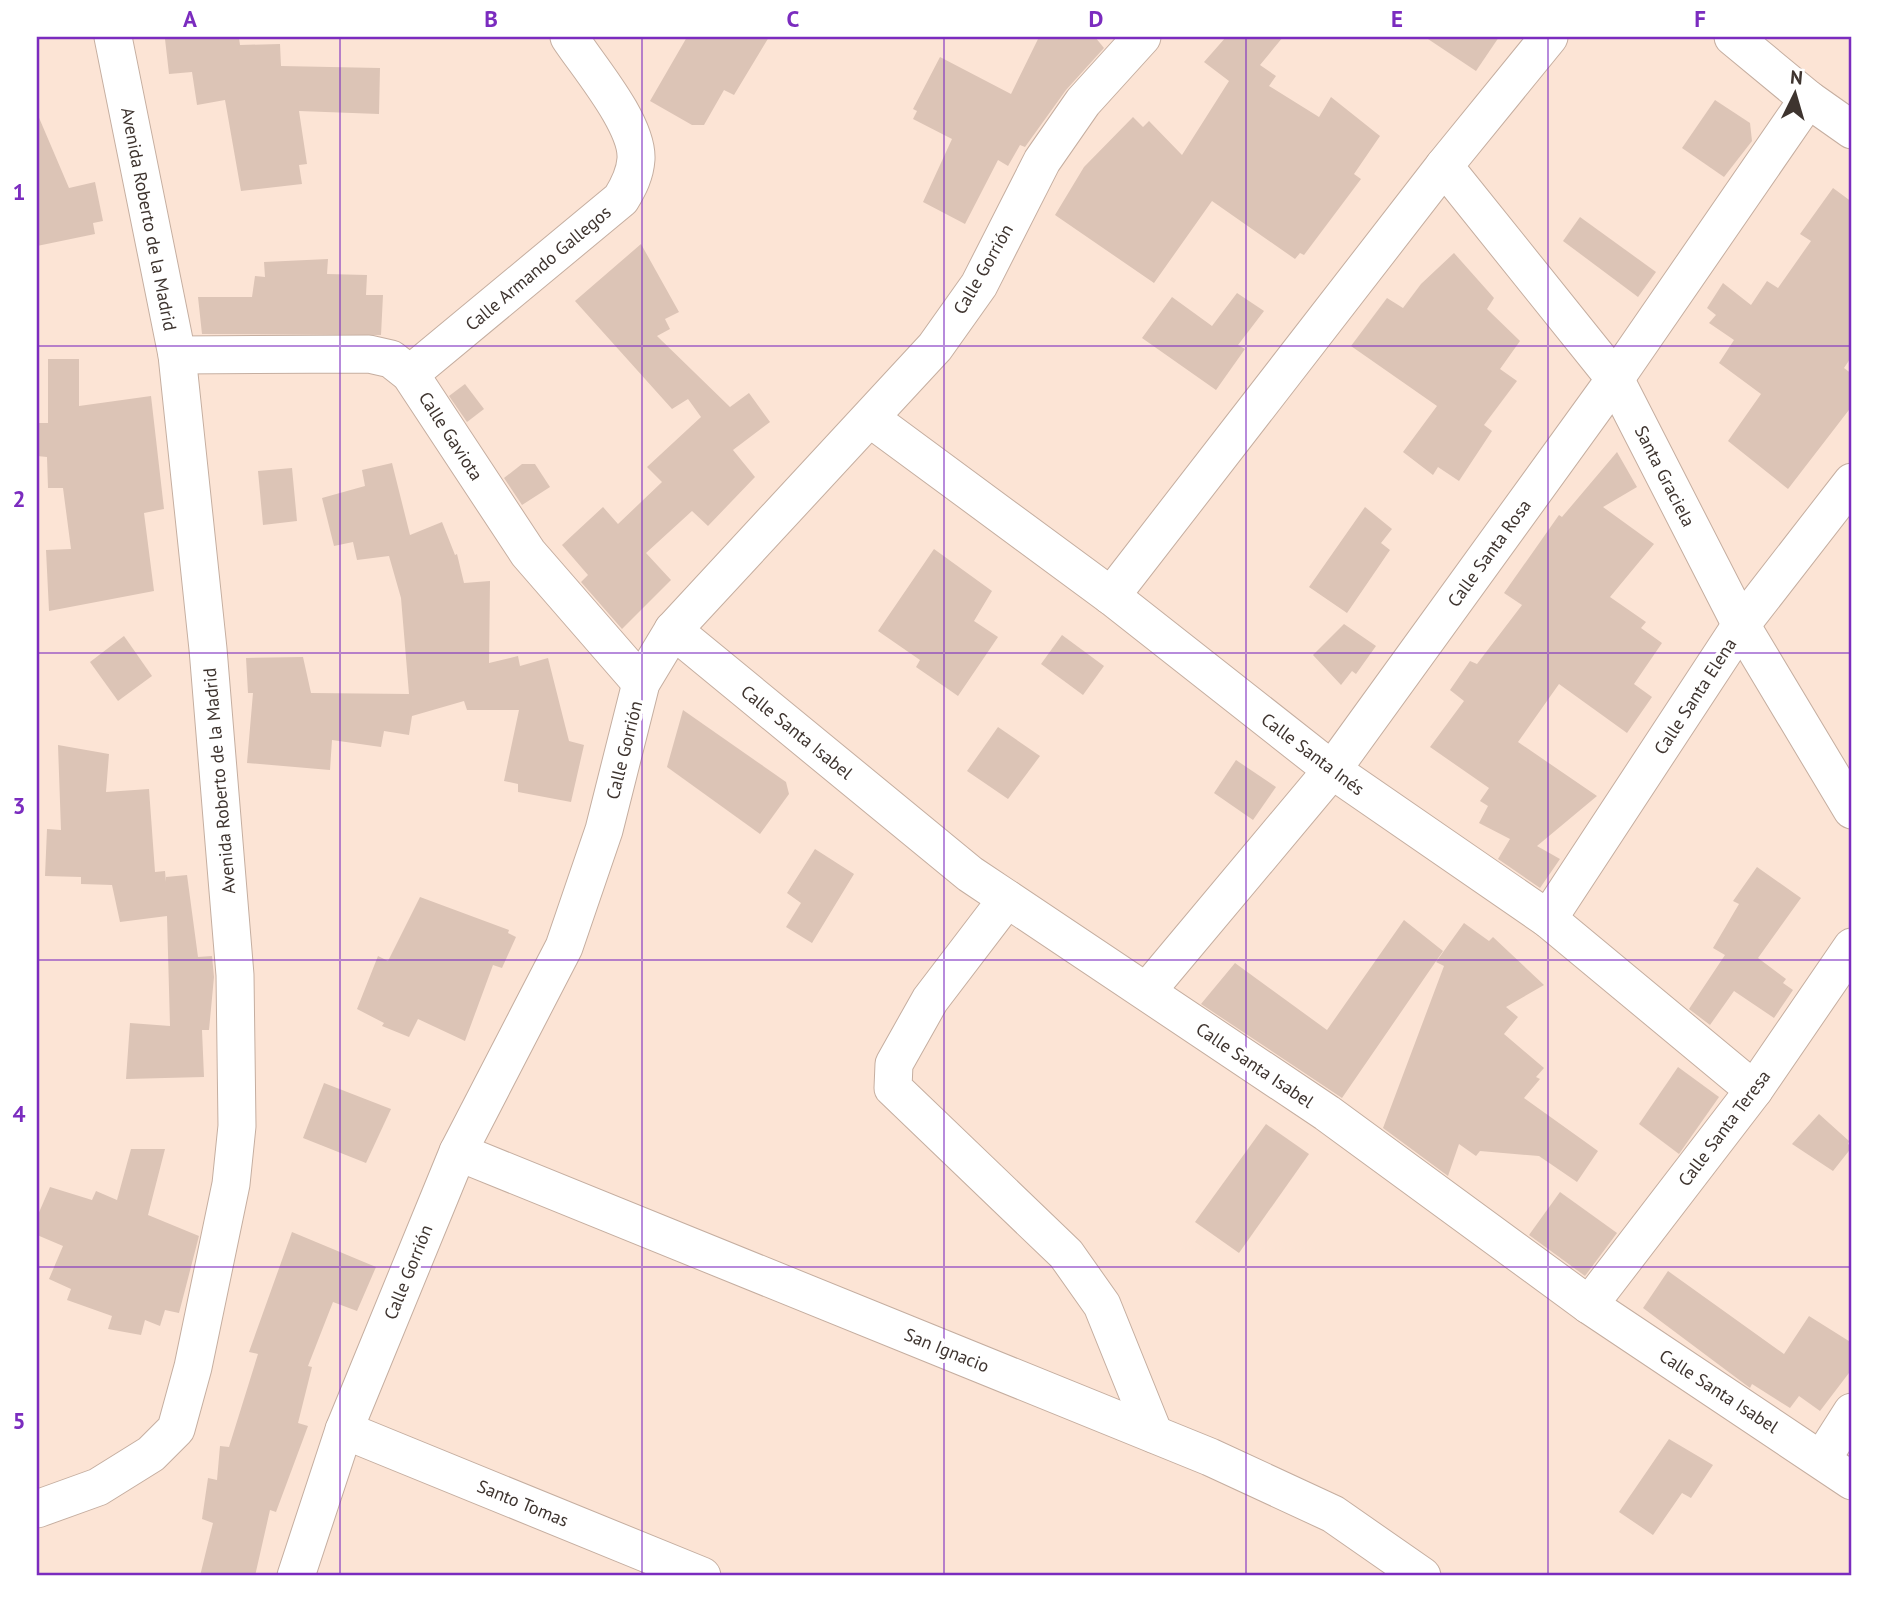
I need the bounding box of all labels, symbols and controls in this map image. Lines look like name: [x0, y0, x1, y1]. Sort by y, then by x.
text: A: [183, 4, 197, 33]
text: B: [484, 4, 498, 33]
text: C: [787, 4, 800, 33]
text: D: [1089, 4, 1103, 33]
text: E: [1391, 4, 1403, 33]
text: F: [1694, 4, 1706, 33]
north arrow: [1759, 60, 1829, 130]
text: N: [1789, 65, 1804, 90]
street label: Avenida Roberto de la Madrid: [116, 105, 182, 333]
text: 1: [12, 177, 26, 206]
street label: Calle Armando Gallegos: [460, 200, 616, 336]
street label: Calle Gorrión: [948, 220, 1018, 318]
street label: Calle Gaviota: [414, 387, 488, 485]
street label: Santa Graciela: [1630, 422, 1700, 530]
text: 2: [12, 484, 26, 513]
street label: Calle Santa Rosa: [1442, 495, 1536, 611]
street label: Calle Santa Elena: [1649, 633, 1741, 759]
street label: Avenida Roberto de la Madrid: [198, 667, 240, 895]
street label: Calle Santa Isabel: [736, 680, 858, 785]
street label: Calle Gorrión: [601, 698, 647, 802]
street label: Calle Santa Inés: [1257, 708, 1369, 800]
text: 3: [12, 791, 26, 820]
street label: Calle Santa Isabel: [1192, 1017, 1319, 1113]
street label: Calle Santa Teresa: [1673, 1065, 1775, 1191]
text: 4: [12, 1099, 26, 1128]
street label: Calle Gorrión: [378, 1221, 438, 1323]
street label: San Ignacio: [901, 1323, 993, 1377]
street label: Calle Santa Isabel: [1655, 1344, 1783, 1438]
text: 5: [12, 1406, 26, 1435]
street label: Santo Tomas: [474, 1474, 572, 1532]

